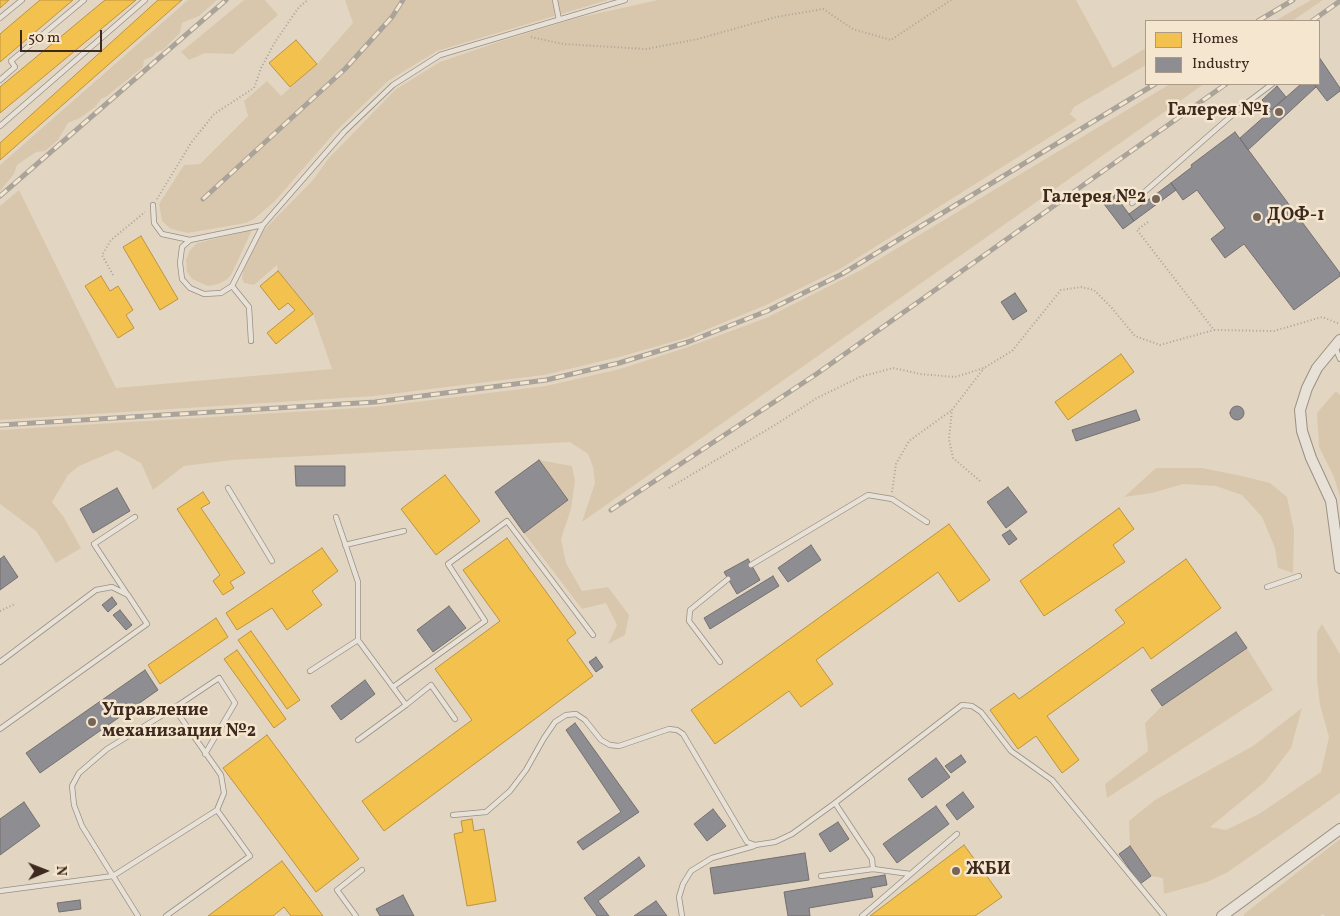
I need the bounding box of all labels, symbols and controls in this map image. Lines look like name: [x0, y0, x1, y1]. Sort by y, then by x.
scale bar: [22, 20, 105, 52]
legend: [1145, 20, 1320, 85]
text: 50 m: [28, 28, 60, 49]
text: Homes: [1192, 29, 1238, 50]
text: Industry: [1192, 54, 1249, 75]
place label: Галерея №1: [1167, 101, 1269, 123]
marker: Галерея №1: [1273, 106, 1285, 118]
place label: Галерея №2: [1042, 188, 1146, 210]
marker: Галерея №2: [1150, 193, 1162, 205]
place label: ДОФ-1: [1267, 206, 1324, 228]
marker: ДОФ-1: [1251, 211, 1263, 223]
place label: Управление механизации №2: [102, 701, 256, 744]
marker: Управление механизации №2: [86, 716, 98, 728]
north arrow: [20, 846, 70, 896]
place label: ЖБИ: [966, 860, 1011, 882]
text: N: [51, 865, 70, 876]
marker: ЖБИ: [950, 865, 962, 877]

